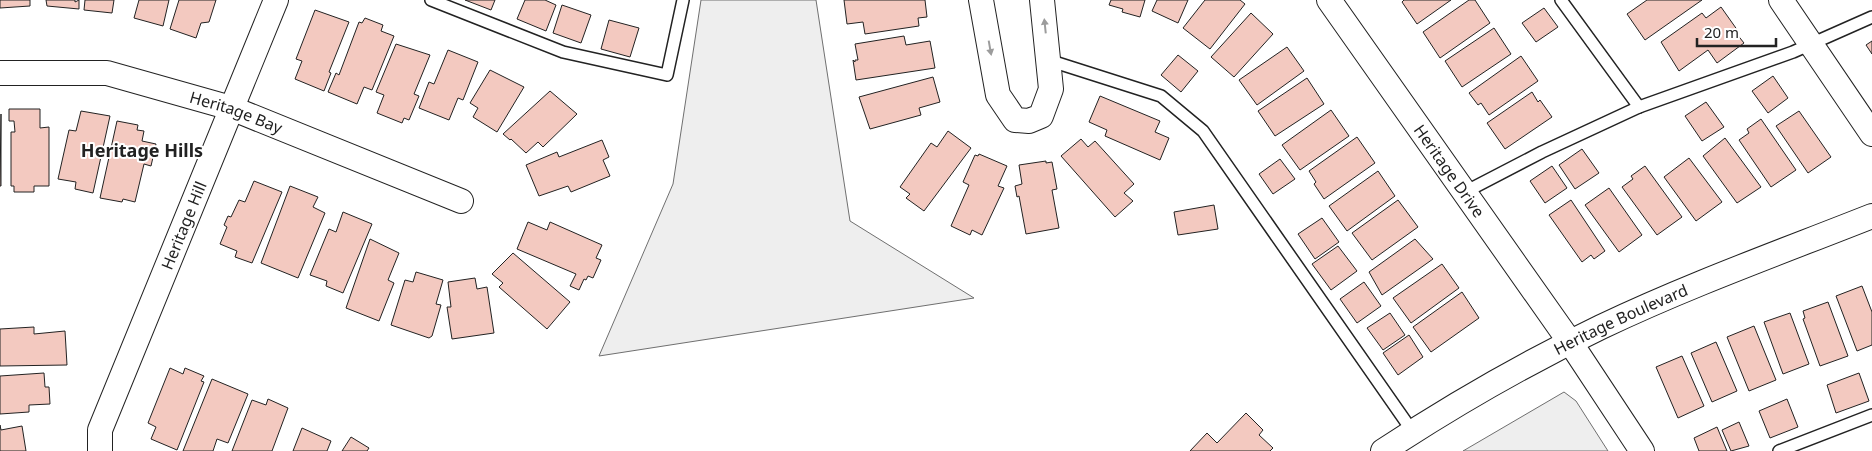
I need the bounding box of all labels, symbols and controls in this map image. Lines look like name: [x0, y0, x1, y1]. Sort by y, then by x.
scale bar: [1697, 15, 1776, 47]
one-way arrow: [1041, 17, 1049, 33]
text: 20 m: [1704, 22, 1739, 42]
one-way arrow: [986, 40, 994, 56]
street label: Heritage Bay: [187, 86, 287, 139]
street label: Heritage Drive: [1409, 120, 1490, 222]
district label: Heritage Hills: [81, 138, 203, 162]
street label: Heritage Hill: [156, 178, 212, 273]
street label: Heritage Boulevard: [1550, 279, 1691, 360]

